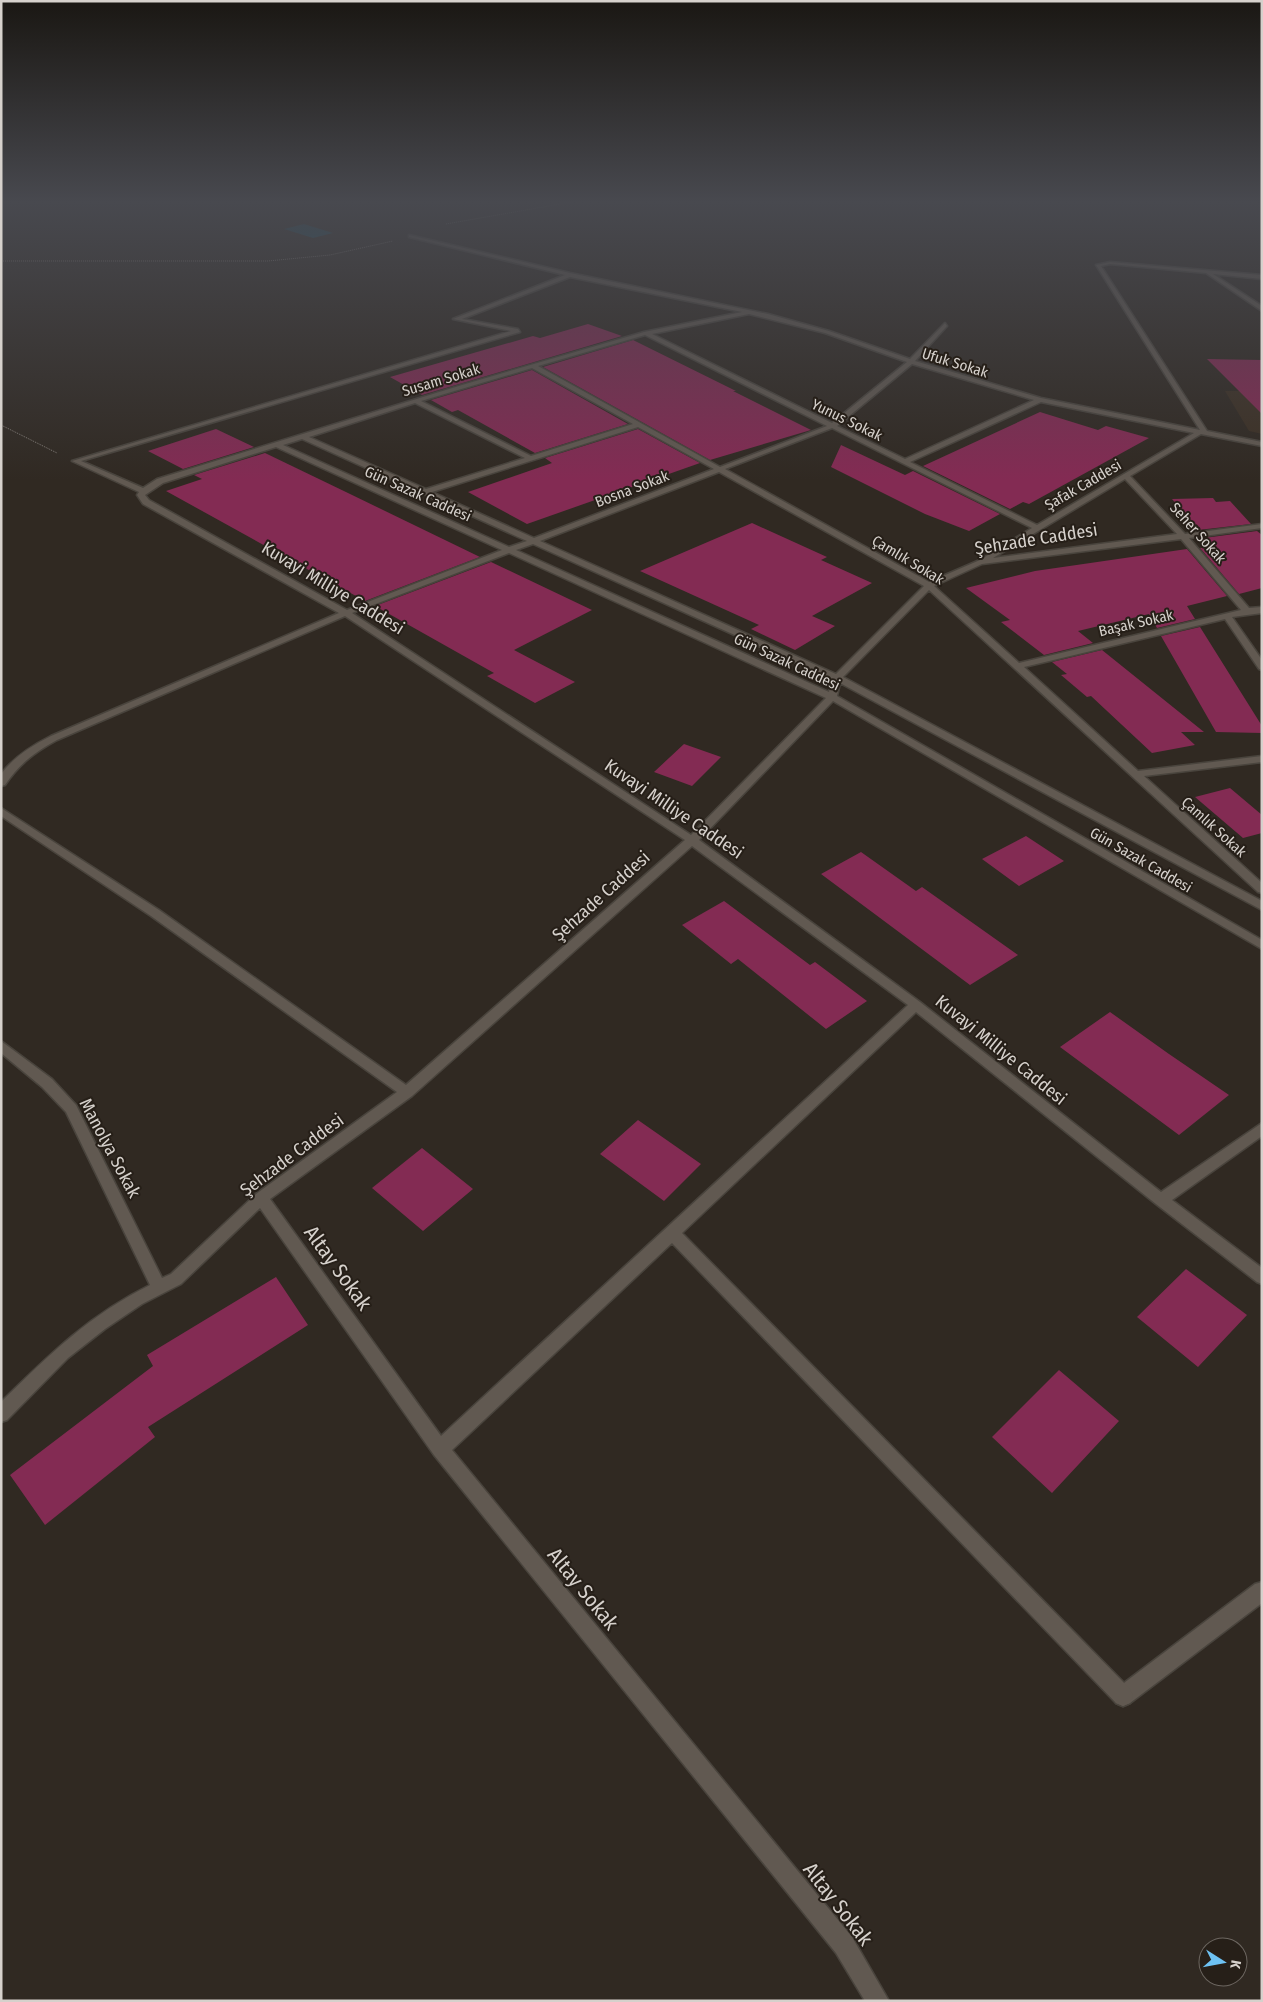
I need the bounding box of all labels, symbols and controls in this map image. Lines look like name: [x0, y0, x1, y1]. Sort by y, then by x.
street label: Ufuk Sokak: [920, 344, 990, 382]
street label: Susam Sokak: [400, 360, 482, 400]
street label: Yunus Sokak: [809, 395, 885, 445]
street label: Şafak Caddesi: [1042, 456, 1124, 514]
street label: Gün Sazak Caddesi: [362, 462, 474, 526]
street label: Bosna Sokak: [592, 467, 672, 511]
street label: Seher Sokak: [1166, 499, 1230, 567]
street label: Şehzade Caddesi: [973, 518, 1099, 560]
street label: Çamlık Sokak: [869, 531, 947, 589]
street label: Kuvayi Milliye Caddesi: [258, 537, 408, 639]
street label: Başak Sokak: [1097, 606, 1175, 640]
street label: Gün Sazak Caddesi: [731, 630, 843, 694]
street label: Kuvayi Milliye Caddesi: [600, 754, 748, 864]
street label: Çamlık Sokak: [1178, 793, 1250, 861]
street label: Gün Sazak Caddesi: [1087, 824, 1195, 896]
street label: Şehzade Caddesi: [548, 846, 654, 946]
street label: Kuvayi Milliye Caddesi: [931, 990, 1071, 1110]
street label: Manolya Sokak: [75, 1094, 146, 1202]
street label: Şehzade Caddesi: [236, 1109, 348, 1201]
street label: Altay Sokak: [299, 1220, 378, 1316]
street label: Altay Sokak: [542, 1543, 624, 1636]
street label: Altay Sokak: [797, 1857, 879, 1951]
north arrow: [1198, 1937, 1248, 1987]
text: K: [1226, 1959, 1244, 1971]

